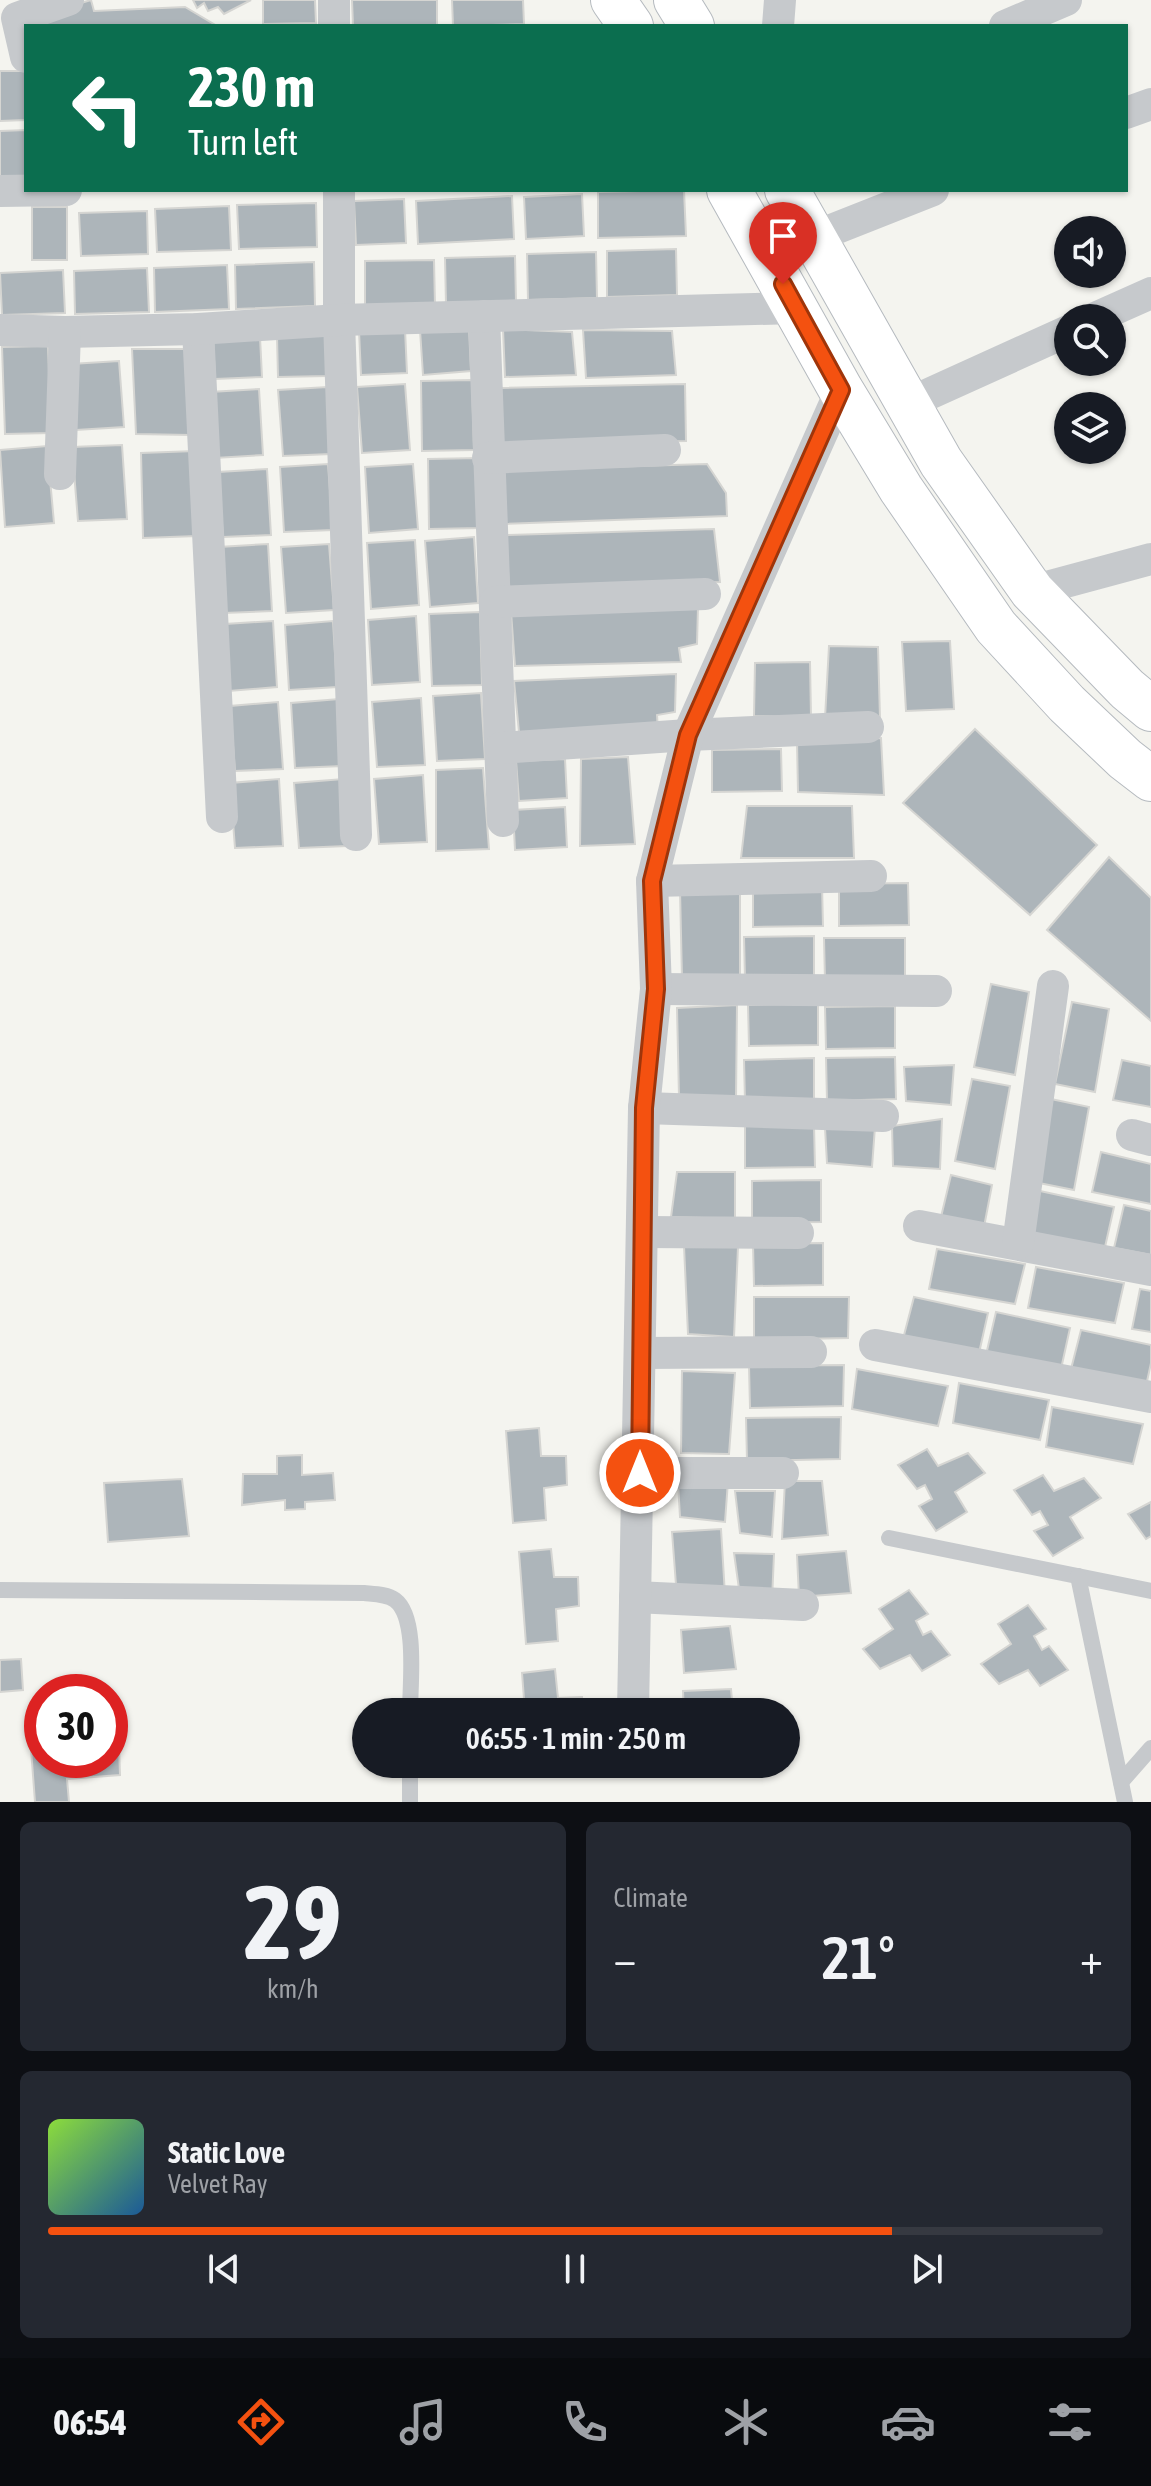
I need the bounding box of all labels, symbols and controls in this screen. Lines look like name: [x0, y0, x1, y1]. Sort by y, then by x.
text: 230 m: [188, 55, 315, 119]
icon: left: [56, 56, 160, 160]
text: Turn left: [188, 121, 298, 163]
pin: [749, 202, 817, 284]
icon: arrive: [761, 214, 805, 258]
map controls: [1054, 216, 1126, 464]
button: sound: [1054, 216, 1126, 288]
button: search: [1054, 304, 1126, 376]
button: layers: [1054, 392, 1126, 464]
position arrow: [598, 1431, 682, 1515]
speed limit sign: 30: [24, 1674, 128, 1778]
text: 06:55 · 1 min · 250 m: [466, 1721, 686, 1755]
text: 29: [244, 1862, 342, 1981]
text: Climate: [614, 1883, 688, 1913]
text: 21°: [822, 1923, 895, 1992]
text: −: [614, 1933, 636, 1983]
text: +: [1080, 1933, 1103, 1983]
text: km/h: [267, 1974, 319, 2004]
text: Static Love: [168, 2135, 285, 2169]
text: Velvet Ray: [168, 2169, 268, 2199]
icon: previous: [202, 2247, 246, 2291]
icon: pause: [553, 2247, 597, 2291]
icon: next: [905, 2247, 949, 2291]
icon: directions: [233, 2394, 289, 2450]
icon: music: [395, 2394, 451, 2450]
icon: phone: [557, 2394, 613, 2450]
icon: climate: [718, 2394, 774, 2450]
icon: car: [880, 2394, 936, 2450]
icon: filters: [1042, 2394, 1098, 2450]
text: 06:54: [53, 2401, 127, 2443]

